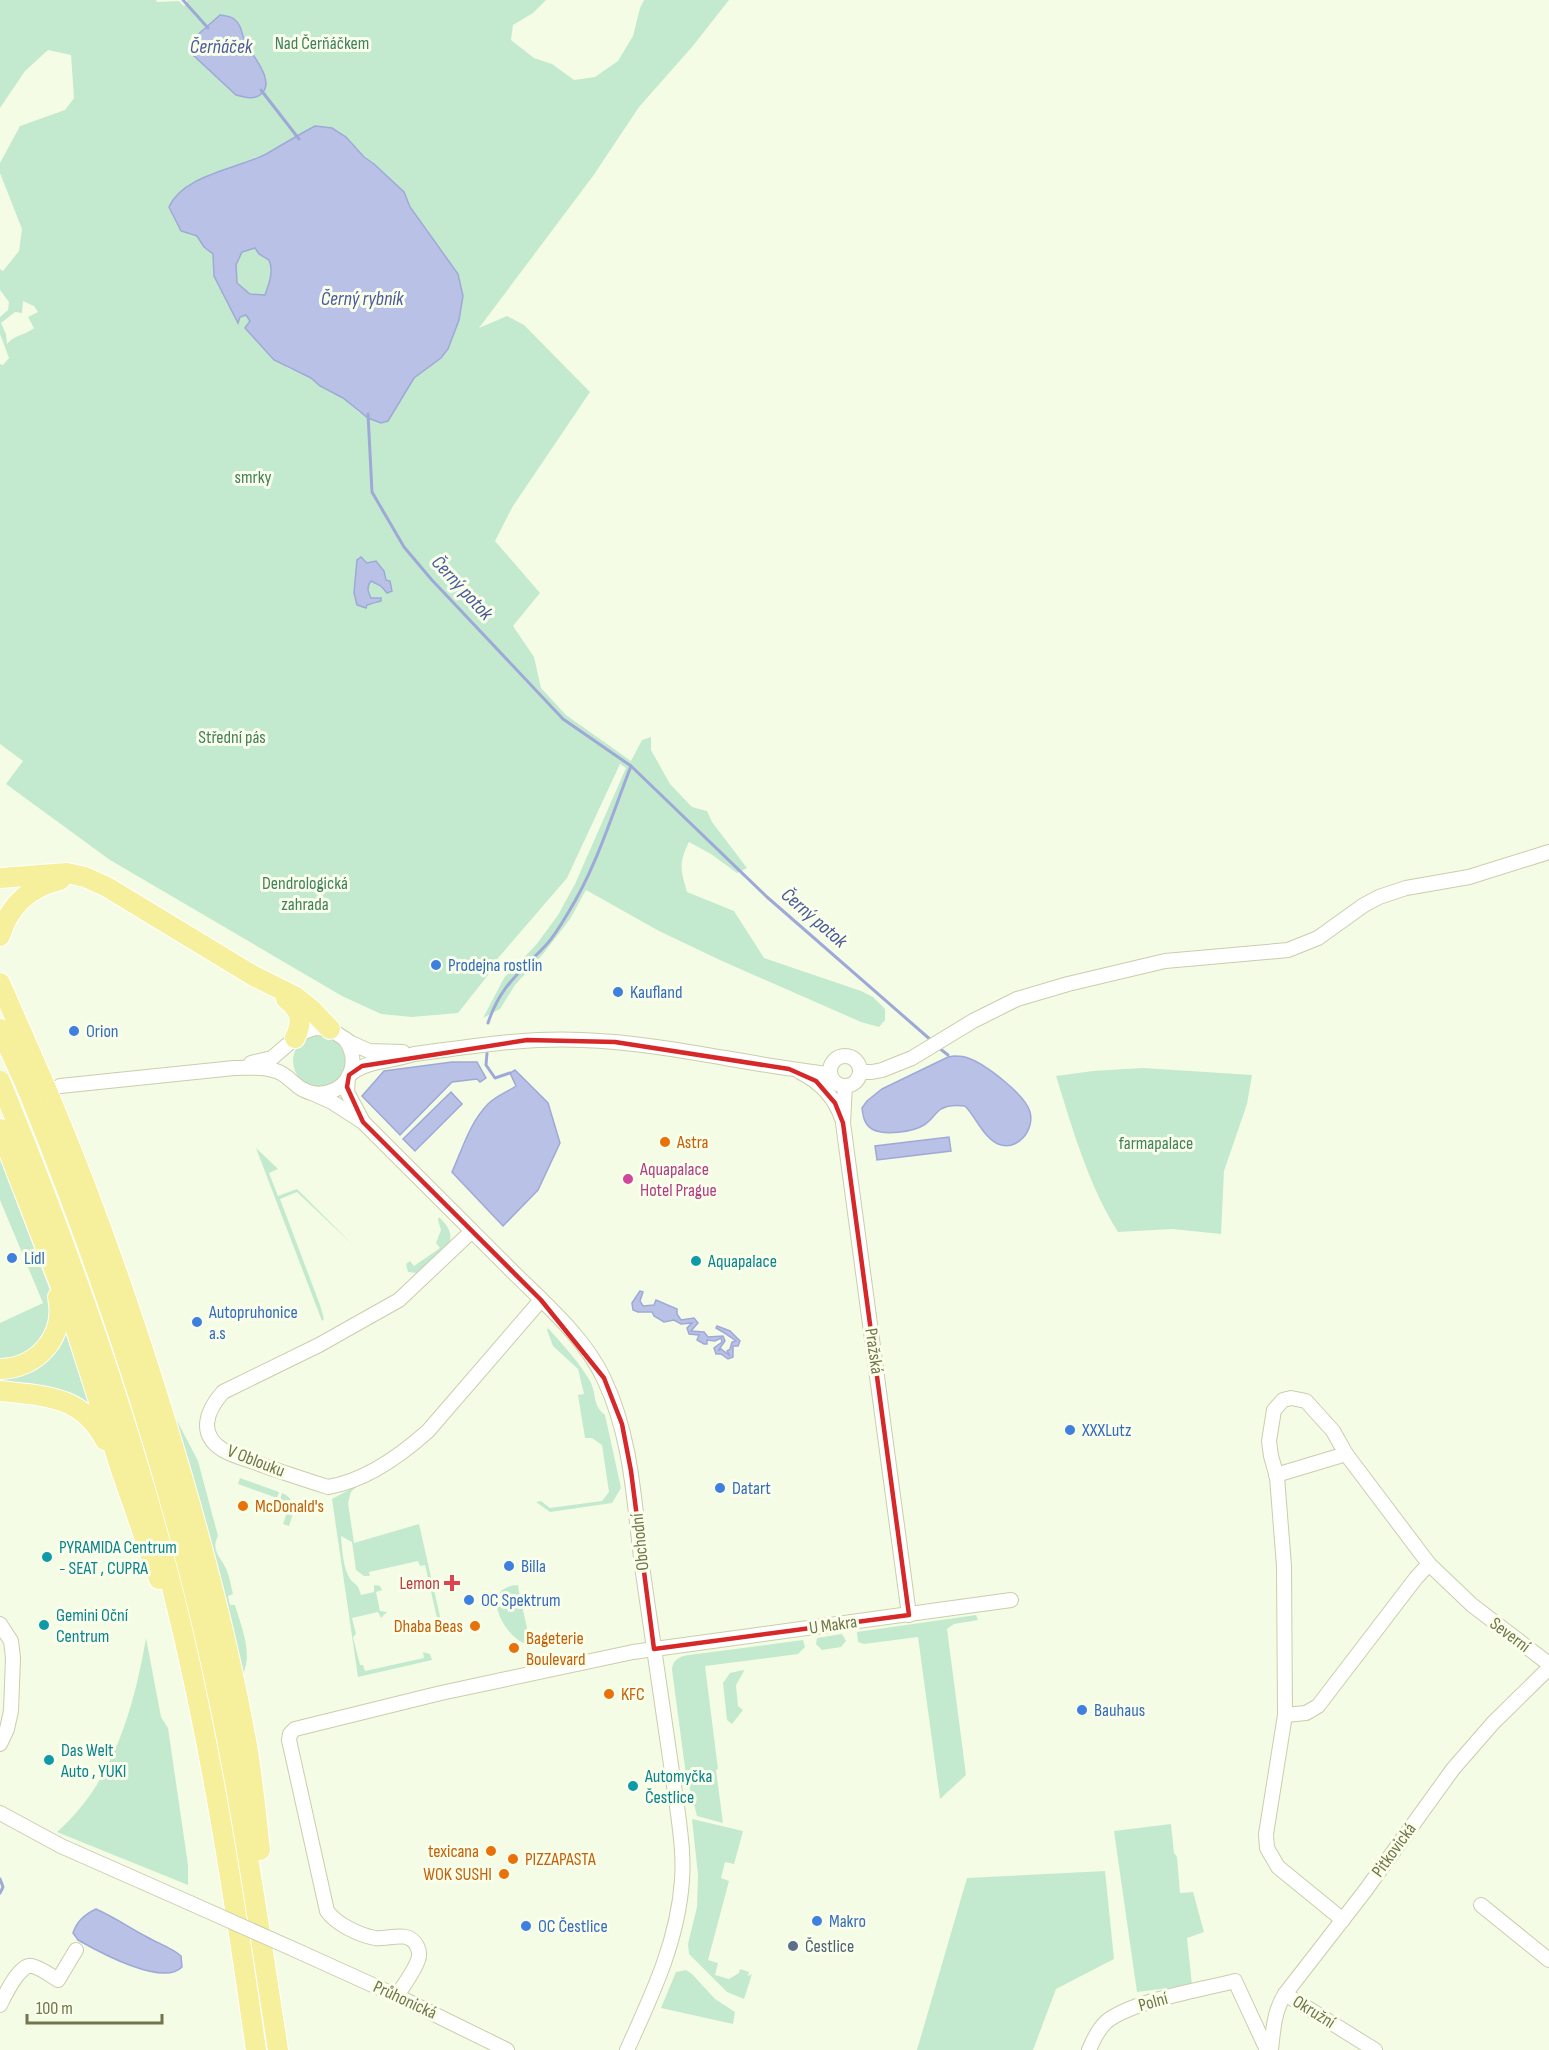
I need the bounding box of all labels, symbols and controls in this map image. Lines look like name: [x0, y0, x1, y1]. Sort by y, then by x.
park label: Nad Čerňáčkem: [275, 33, 369, 54]
water label: Čerňáček: [190, 35, 253, 59]
water label: Černý rybník: [321, 287, 404, 311]
park label: smrky: [234, 467, 272, 488]
water label: Černý potok: [426, 551, 498, 626]
park label: Střední pás: [198, 727, 266, 748]
park label: Dendrologická zahrada: [262, 873, 348, 915]
water label: Černý potok: [776, 883, 852, 953]
place label: Prodejna rostlin: [448, 955, 542, 976]
marker: Prodejna rostlin: [429, 958, 443, 972]
place label: Kaufland: [630, 982, 683, 1003]
marker: Kaufland: [611, 985, 625, 999]
place label: Orion: [86, 1021, 119, 1042]
marker: Orion: [67, 1024, 81, 1038]
place label: Astra: [676, 1132, 709, 1153]
park label: farmapalace: [1119, 1133, 1193, 1154]
marker: Astra: [658, 1135, 672, 1149]
place label: Aquapalace Hotel Prague: [639, 1159, 717, 1201]
marker: Aquapalace Hotel Prague: [621, 1172, 635, 1186]
place label: Lidl: [24, 1248, 45, 1269]
marker: Lidl: [5, 1251, 19, 1265]
place label: Aquapalace: [707, 1251, 777, 1272]
marker: Aquapalace: [689, 1254, 703, 1268]
place label: Autopruhonice a.s: [208, 1302, 298, 1344]
marker: Autopruhonice a.s: [190, 1315, 204, 1329]
street label: Pražská: [860, 1327, 888, 1375]
place label: XXXLutz: [1081, 1420, 1132, 1441]
marker: XXXLutz: [1063, 1423, 1077, 1437]
street label: V Oblouku: [224, 1440, 288, 1482]
place label: Datart: [732, 1478, 771, 1499]
marker: Datart: [713, 1481, 727, 1495]
place label: McDonald's: [255, 1496, 324, 1517]
marker: McDonald's: [236, 1499, 250, 1513]
street label: Obchodní: [626, 1512, 653, 1572]
place label: PYRAMIDA Centrum - SEAT , CUPRA: [59, 1537, 177, 1579]
marker: PYRAMIDA Centrum - SEAT , CUPRA: [40, 1550, 54, 1564]
place label: Billa: [521, 1556, 546, 1577]
marker: Billa: [502, 1559, 516, 1573]
place label: Lemon: [400, 1573, 440, 1594]
marker: Lemon: [445, 1576, 459, 1590]
place label: OC Spektrum: [481, 1590, 561, 1611]
marker: OC Spektrum: [462, 1593, 476, 1607]
place label: Gemini Oční Centrum: [56, 1605, 129, 1647]
street label: U Makra: [808, 1611, 858, 1639]
street label: Severní: [1486, 1613, 1535, 1657]
place label: Dhaba Beas: [394, 1616, 463, 1637]
marker: Gemini Oční Centrum: [37, 1618, 51, 1632]
marker: Dhaba Beas: [468, 1619, 482, 1633]
place label: Bageterie Boulevard: [526, 1628, 585, 1670]
marker: Bageterie Boulevard: [507, 1641, 521, 1655]
place label: KFC: [621, 1684, 645, 1705]
marker: KFC: [602, 1687, 616, 1701]
place label: Bauhaus: [1094, 1700, 1145, 1721]
marker: Bauhaus: [1075, 1703, 1089, 1717]
place label: Das Welt Auto , YUKI: [60, 1740, 126, 1782]
marker: Das Welt Auto , YUKI: [42, 1753, 56, 1767]
place label: Automyčka Čestlice: [644, 1766, 712, 1808]
marker: Automyčka Čestlice: [626, 1779, 640, 1793]
street label: Pitkovická: [1367, 1819, 1421, 1881]
place label: texicana: [428, 1841, 479, 1862]
marker: texicana: [484, 1844, 498, 1858]
place label: PIZZAPASTA: [525, 1849, 596, 1870]
marker: PIZZAPASTA: [506, 1852, 520, 1866]
place label: WOK SUSHI: [423, 1864, 492, 1885]
marker: WOK SUSHI: [497, 1867, 511, 1881]
place label: Makro: [829, 1911, 866, 1932]
marker: Makro: [810, 1914, 824, 1928]
place label: OC Čestlice: [538, 1916, 608, 1937]
marker: OC Čestlice: [519, 1919, 533, 1933]
place label: Čestlice: [805, 1936, 854, 1957]
marker: Čestlice: [786, 1939, 800, 1953]
street label: Průhonická: [370, 1976, 440, 2024]
scale bar: [27, 1987, 162, 2025]
street label: Polní: [1136, 1988, 1171, 2016]
street label: Okružní: [1289, 1991, 1340, 2033]
text: 100 m: [36, 1998, 73, 2019]

